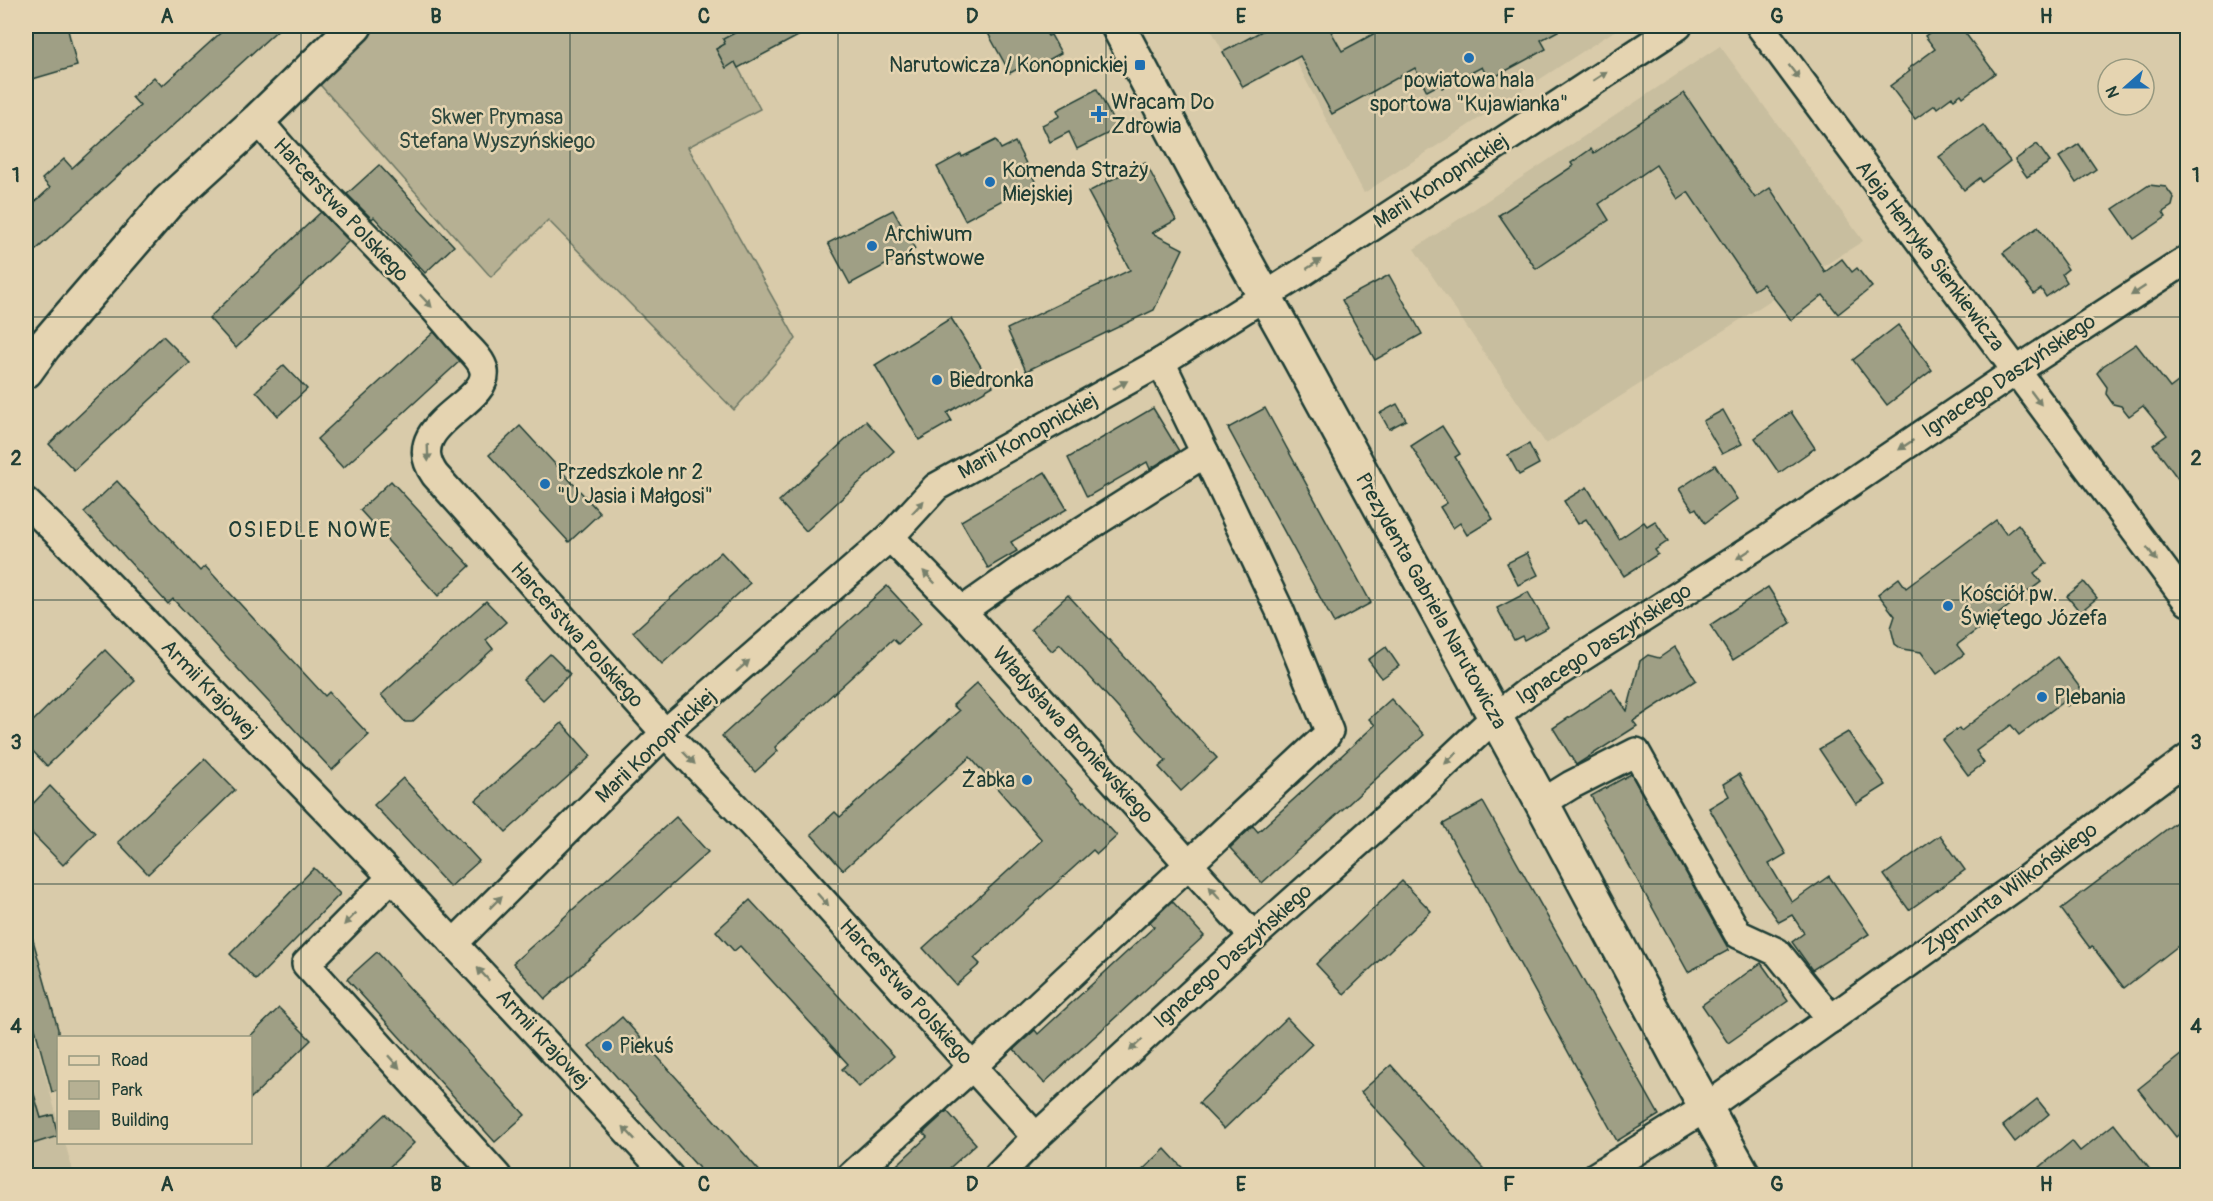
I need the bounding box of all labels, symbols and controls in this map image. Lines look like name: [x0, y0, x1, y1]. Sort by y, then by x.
text: A: [161, 4, 174, 29]
text: B: [430, 4, 442, 29]
text: C: [698, 4, 710, 29]
text: D: [966, 4, 979, 29]
text: E: [1236, 4, 1247, 29]
text: F: [1503, 4, 1515, 29]
text: G: [1770, 4, 1784, 29]
text: H: [2040, 4, 2053, 29]
marker: powiatowa hala sportowa "Kujawianka": [1462, 51, 1476, 65]
place label: Narutowicza / Konopnickiej: [889, 52, 1128, 79]
north arrow: [2096, 57, 2156, 117]
marker: Narutowicza / Konopnickiej: [1133, 58, 1147, 72]
one-way arrow: [1788, 65, 1800, 80]
place label: powiatowa hala sportowa "Kujawianka": [1370, 67, 1568, 118]
one-way arrow: [1592, 71, 1608, 82]
text: N: [2102, 83, 2124, 101]
place label: Wracam Do Zdrowia: [1111, 89, 1214, 140]
park label: Skwer Prymasa Stefana Wyszyńskiego: [399, 104, 595, 155]
marker: Wracam Do Zdrowia: [1092, 107, 1106, 121]
street label: Marii Konopnickiej: [1368, 127, 1514, 235]
street label: Harcerstwa Polskiego: [267, 132, 415, 288]
street label: Aleja Henryka Sienkiewicza: [1849, 155, 2011, 357]
place label: Komenda Straży Miejskiej: [1002, 157, 1148, 208]
text: 1: [12, 163, 20, 188]
text: 1: [2192, 163, 2200, 188]
marker: Komenda Straży Miejskiej: [983, 175, 997, 189]
place label: Archiwum Państwowe: [884, 221, 985, 272]
marker: Archiwum Państwowe: [865, 239, 879, 253]
one-way arrow: [1306, 259, 1322, 270]
one-way arrow: [2131, 285, 2147, 297]
one-way arrow: [419, 293, 432, 308]
street label: Ignacego Daszyńskiego: [1917, 308, 2101, 444]
place label: Biedronka: [949, 367, 1034, 394]
marker: Biedronka: [930, 373, 944, 387]
one-way arrow: [1112, 380, 1129, 390]
street label: Marii Konopnickiej: [953, 386, 1103, 486]
one-way arrow: [2029, 390, 2041, 405]
one-way arrow: [1898, 439, 1914, 451]
one-way arrow: [423, 443, 432, 462]
text: 2: [10, 446, 22, 471]
text: 2: [2190, 446, 2202, 471]
place label: Przedszkole nr 2 "U Jasia i Małgosi": [557, 459, 713, 510]
street label: Prezydenta Gabriela Narutowicza: [1349, 468, 1513, 734]
marker: Przedszkole nr 2 "U Jasia i Małgosi": [538, 477, 552, 491]
one-way arrow: [911, 499, 925, 514]
district label: OSIEDLE NOWE: [228, 516, 392, 544]
one-way arrow: [2146, 546, 2158, 562]
one-way arrow: [1736, 548, 1752, 559]
street label: Harcerstwa Polskiego: [504, 556, 650, 714]
one-way arrow: [922, 569, 936, 584]
street label: Ignacego Daszyńskiego: [1511, 577, 1697, 711]
place label: Kościół pw. Świętego Józefa: [1960, 581, 2107, 632]
marker: Kościół pw. Świętego Józefa: [1941, 599, 1955, 613]
street label: Armii Krajowej: [155, 634, 263, 744]
street label: Władysława Broniewskiego: [986, 641, 1160, 829]
one-way arrow: [735, 660, 750, 673]
street label: Marii Konopnickiej: [590, 683, 722, 809]
place label: Plebania: [2054, 684, 2126, 711]
marker: Plebania: [2035, 690, 2049, 704]
text: 3: [10, 730, 22, 755]
text: 3: [2190, 730, 2202, 755]
one-way arrow: [682, 751, 696, 766]
one-way arrow: [1444, 751, 1459, 765]
place label: Żabka: [961, 767, 1015, 794]
marker: Żabka: [1020, 773, 1034, 787]
street label: Zygmunta Wilkońskiego: [1917, 816, 2103, 962]
street label: Ignacego Daszyńskiego: [1148, 878, 1318, 1034]
one-way arrow: [1209, 886, 1222, 901]
one-way arrow: [816, 893, 830, 908]
one-way arrow: [488, 896, 502, 910]
one-way arrow: [343, 912, 358, 926]
street label: Harcerstwa Polskiego: [833, 913, 979, 1071]
one-way arrow: [476, 967, 490, 981]
street label: Armii Krajowej: [490, 983, 596, 1095]
text: 4: [10, 1014, 22, 1039]
text: 4: [2190, 1014, 2202, 1039]
place label: Piekuś: [619, 1033, 674, 1060]
legend: [57, 1036, 252, 1144]
one-way arrow: [1130, 1037, 1144, 1051]
marker: Piekuś: [600, 1039, 614, 1053]
text: Road: [111, 1049, 148, 1072]
one-way arrow: [387, 1054, 401, 1069]
text: Park: [111, 1079, 143, 1102]
text: Building: [111, 1109, 169, 1132]
one-way arrow: [622, 1125, 636, 1140]
text: A: [161, 1172, 174, 1197]
text: B: [430, 1172, 442, 1197]
text: C: [698, 1172, 710, 1197]
text: D: [966, 1172, 979, 1197]
text: E: [1236, 1172, 1247, 1197]
text: F: [1503, 1172, 1515, 1197]
text: G: [1770, 1172, 1784, 1197]
text: H: [2040, 1172, 2053, 1197]

